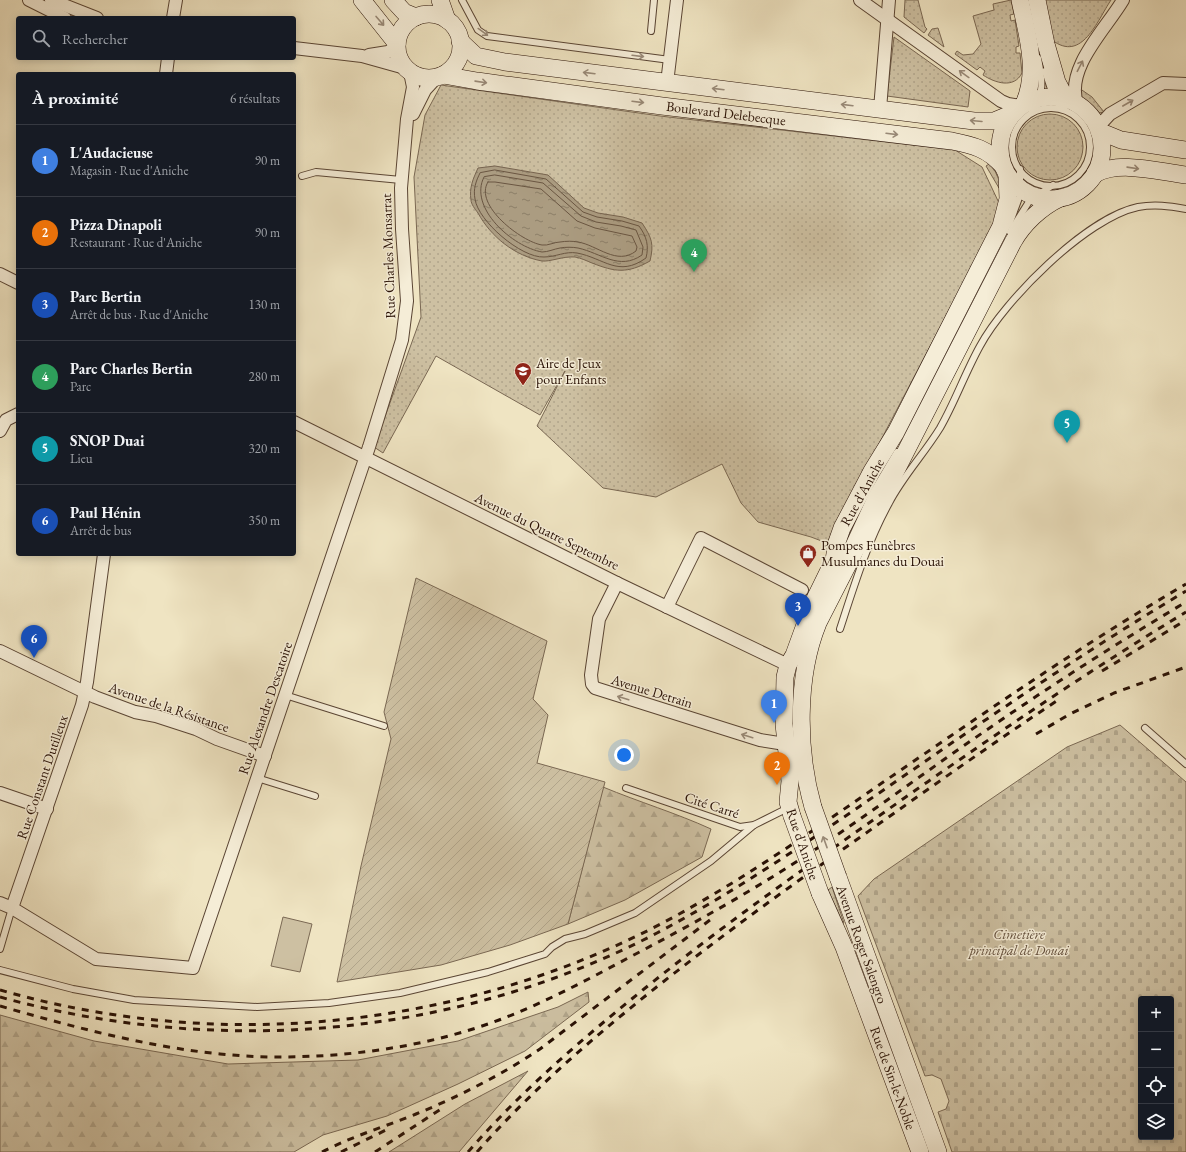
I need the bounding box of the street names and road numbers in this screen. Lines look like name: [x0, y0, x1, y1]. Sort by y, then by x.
street label: Boulevard Delebecque: [665, 97, 787, 129]
street label: Rue Charles Monsarrat: [377, 192, 399, 319]
street label: Rue d'Aniche: [836, 455, 888, 529]
street label: Avenue du Quatre Septembre: [471, 488, 623, 574]
street label: Rue Alexandre Descatoire: [234, 639, 296, 777]
street label: Avenue Detrain: [608, 670, 696, 712]
street label: Avenue de la Résistance: [105, 678, 232, 736]
street label: Rue Constant Dutilleux: [12, 712, 72, 842]
street label: Cité Carré: [682, 788, 742, 822]
street label: Rue d'Aniche: [782, 806, 824, 883]
street label: Avenue Roger Salengro: [832, 881, 892, 1006]
street label: Rue de Sin-le-Noble: [866, 1024, 920, 1133]

